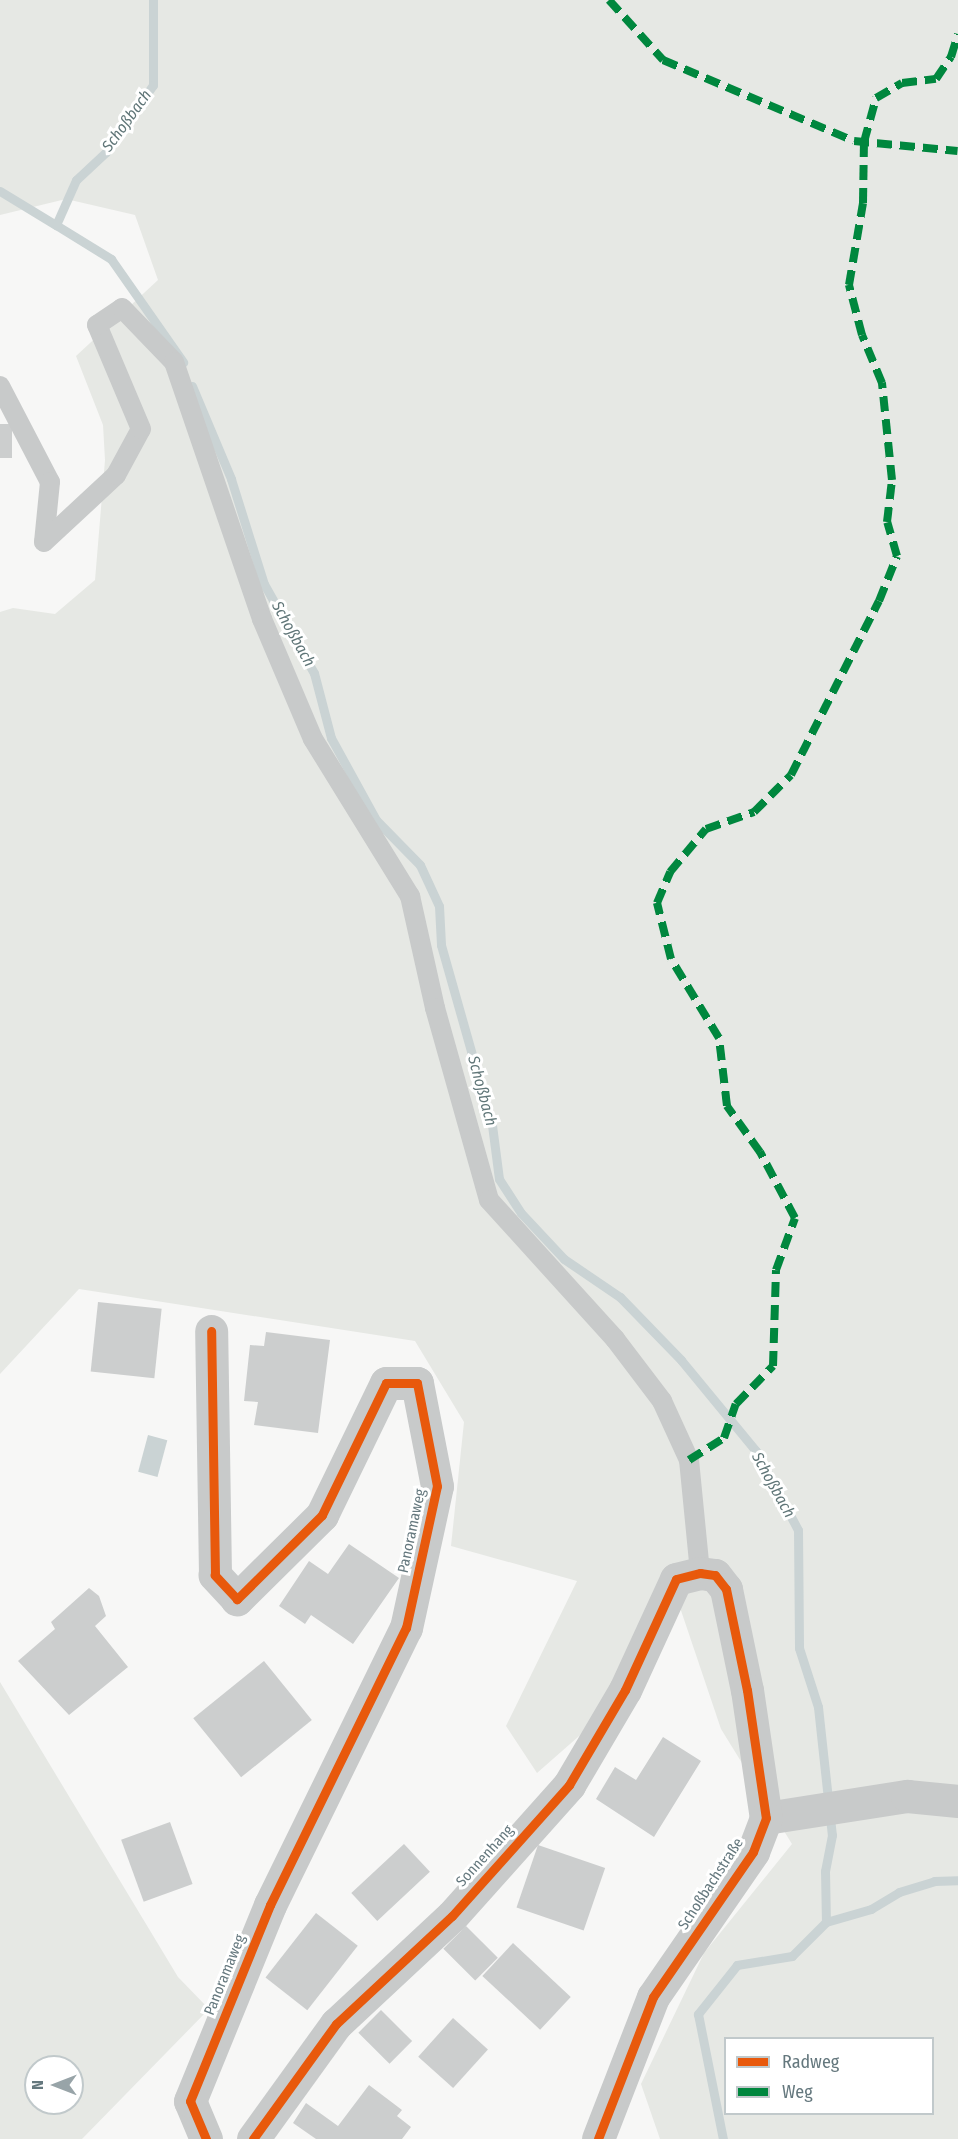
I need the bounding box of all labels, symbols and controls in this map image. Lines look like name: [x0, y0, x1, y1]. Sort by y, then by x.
water label: Schoßbach: [98, 86, 156, 156]
water label: Schoßbach: [267, 598, 319, 670]
water label: Schoßbach: [463, 1054, 501, 1128]
water label: Schoßbach: [747, 1449, 799, 1521]
street label: Panoramaweg: [394, 1487, 430, 1575]
street label: Sonnenhang: [453, 1821, 517, 1891]
street label: Schoßbachstraße: [675, 1835, 747, 1933]
street label: Panoramaweg: [201, 1932, 249, 2018]
legend: [724, 2037, 934, 2115]
text: Radweg: [782, 2051, 839, 2073]
north arrow: [24, 2055, 84, 2115]
text: N: [28, 2080, 47, 2090]
text: Weg: [782, 2081, 813, 2103]

